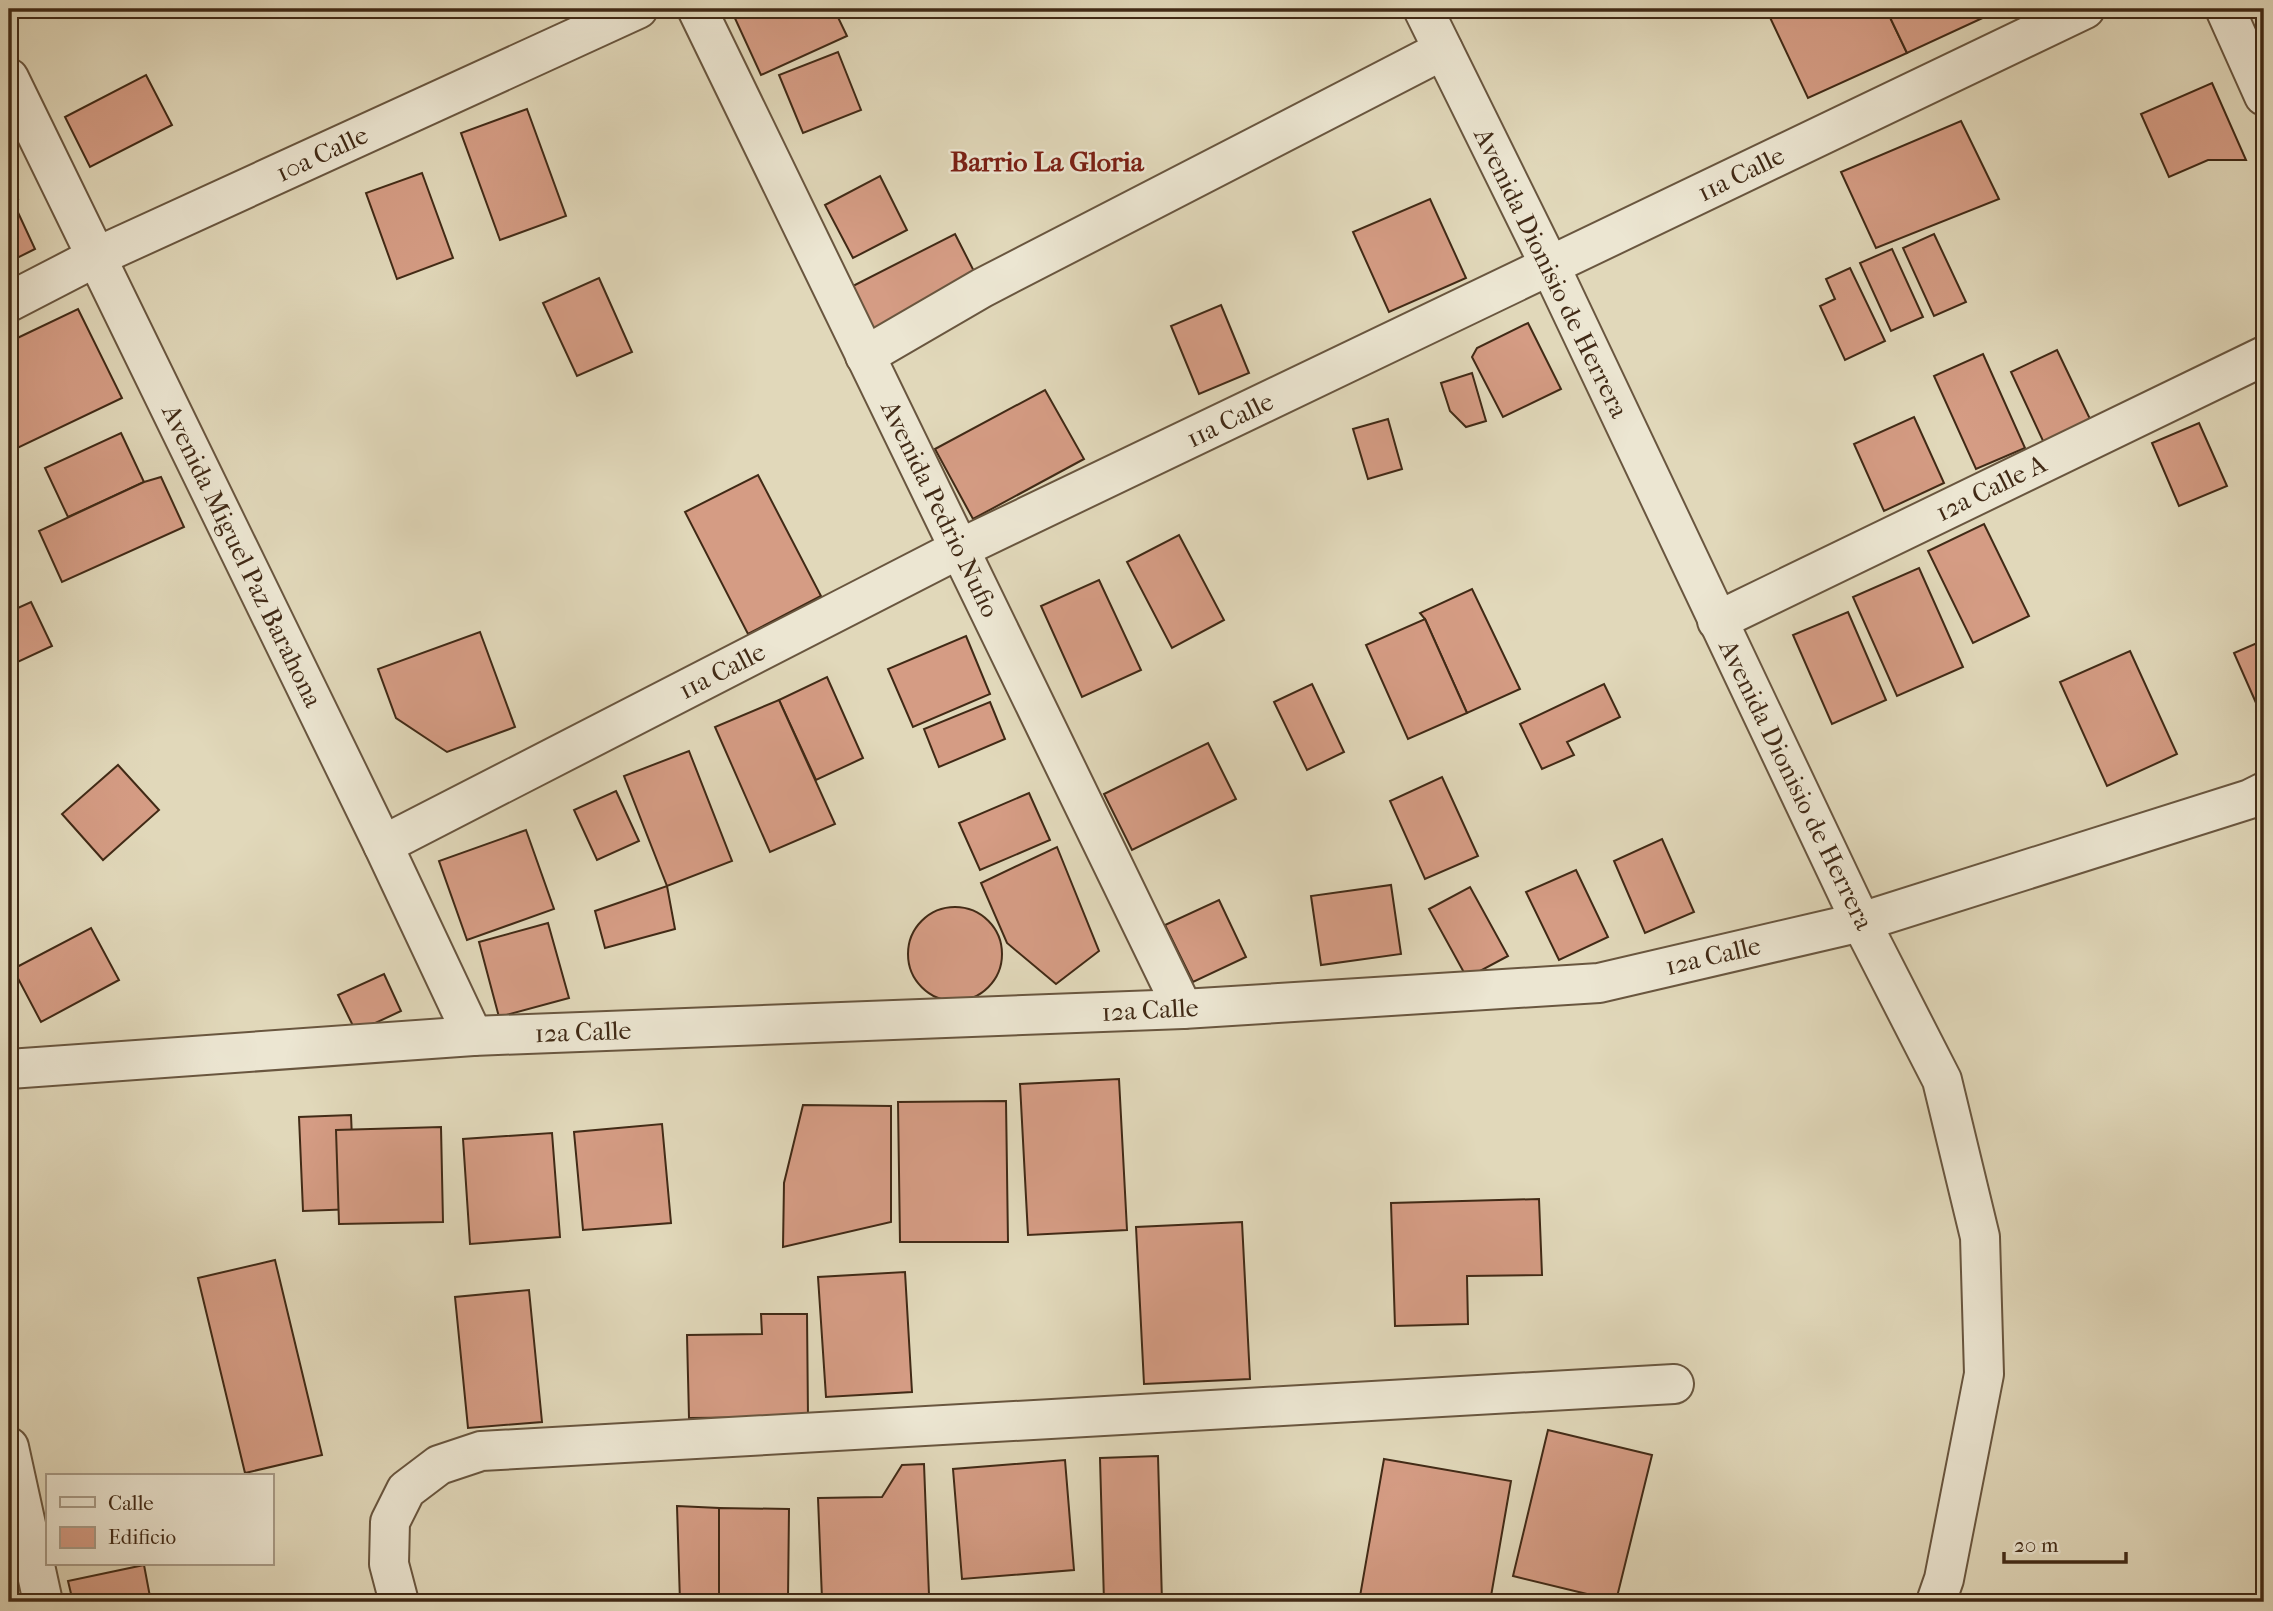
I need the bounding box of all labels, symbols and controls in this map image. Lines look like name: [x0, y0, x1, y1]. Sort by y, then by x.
street label: 10a Calle: [271, 119, 373, 189]
street label: Avenida Dionisio de Herrera: [1467, 122, 1635, 424]
street label: 11a Calle: [1693, 140, 1790, 208]
district label: Barrio La Gloria: [950, 145, 1145, 178]
street label: 11a Calle: [1182, 386, 1279, 454]
street label: Avenida Pedrio Nufio: [874, 395, 1006, 622]
street label: Avenida Miguel Paz Barahona: [155, 399, 329, 713]
street label: 12a Calle A: [1931, 447, 2052, 528]
street label: Avenida Dionisio de Herrera: [1712, 634, 1880, 936]
street label: 11a Calle: [674, 636, 770, 706]
street label: 12a Calle: [1662, 930, 1764, 982]
street label: 12a Calle: [1101, 992, 1199, 1028]
street label: 12a Calle: [534, 1015, 632, 1049]
legend: [46, 1474, 273, 1566]
text: Calle: [108, 1491, 154, 1515]
scale bar: [2004, 1520, 2126, 1564]
text: Edificio: [108, 1525, 176, 1549]
text: 20 m: [2014, 1533, 2059, 1557]

